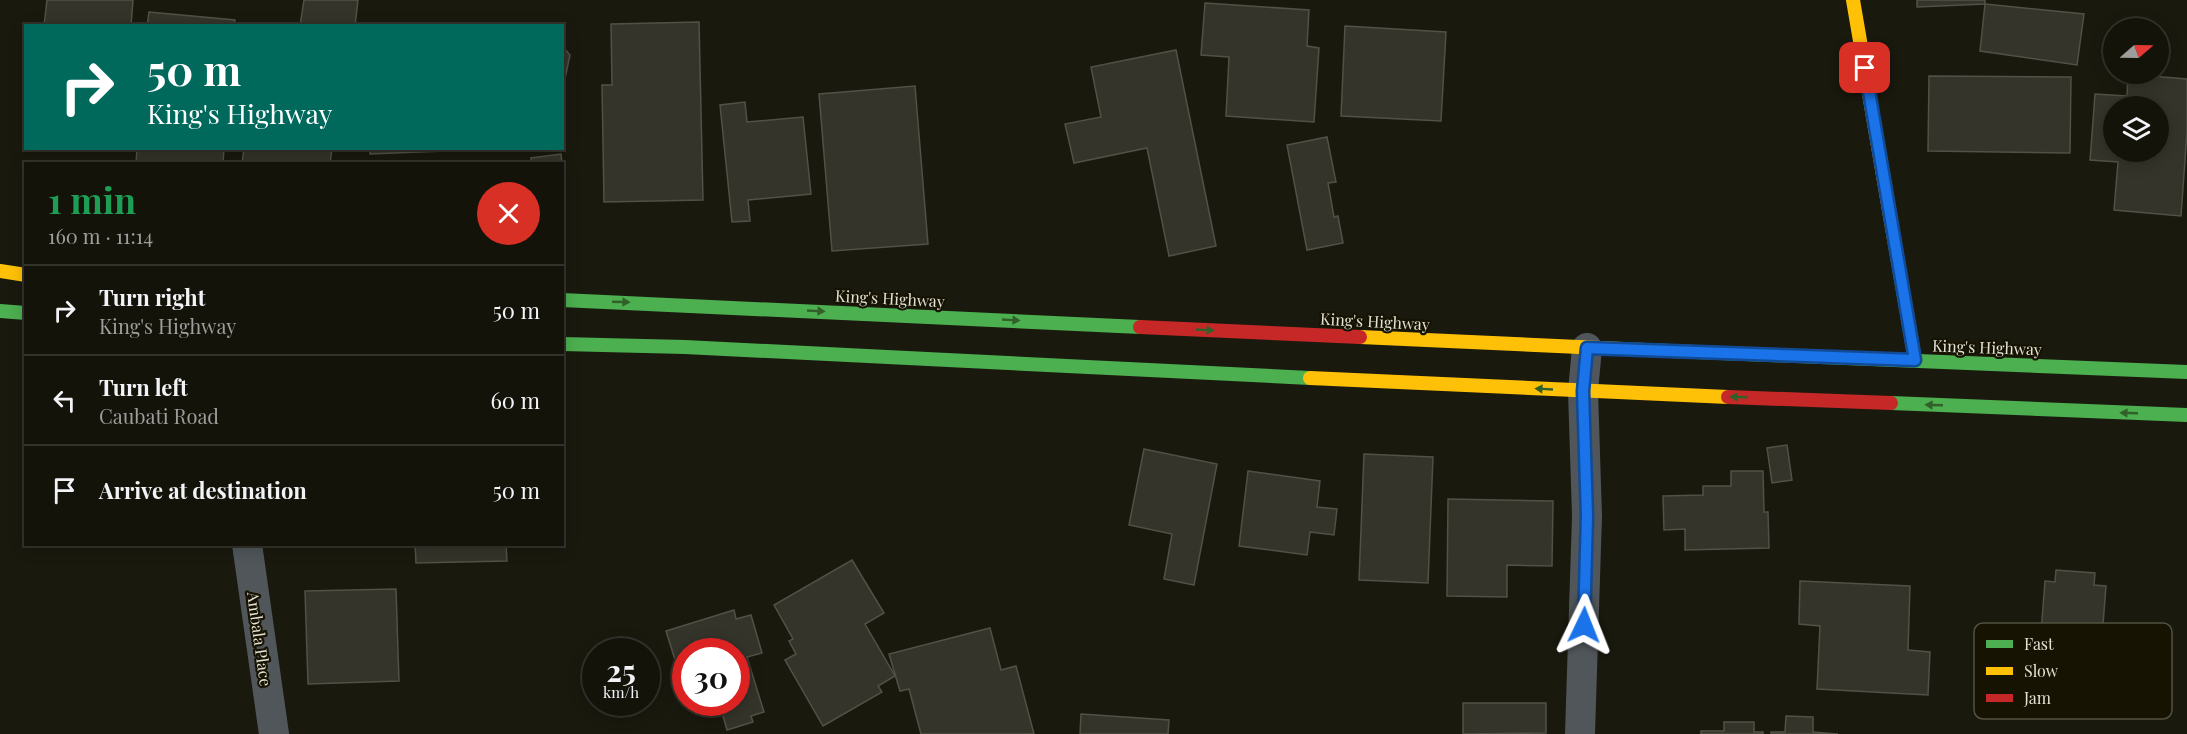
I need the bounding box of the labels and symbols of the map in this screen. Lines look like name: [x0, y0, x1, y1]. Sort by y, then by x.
north arrow: [2103, 18, 2169, 84]
pin: [1839, 42, 1890, 93]
street label: King's Highway: [835, 285, 945, 311]
one-way arrow: [611, 298, 630, 307]
one-way arrow: [806, 307, 825, 316]
street label: King's Highway: [1320, 308, 1430, 334]
one-way arrow: [1001, 316, 1020, 325]
one-way arrow: [1196, 325, 1215, 334]
street label: King's Highway: [1932, 335, 2042, 359]
one-way arrow: [1535, 384, 1554, 393]
one-way arrow: [1729, 392, 1748, 402]
one-way arrow: [1924, 401, 1943, 410]
one-way arrow: [2119, 408, 2138, 418]
street label: Ambala Place: [243, 589, 277, 688]
position arrow: [1552, 593, 1616, 657]
legend: [1974, 623, 2172, 719]
text: Fast: [2024, 633, 2054, 654]
speed limit sign: 30: [672, 638, 750, 716]
text: Slow: [2024, 660, 2059, 681]
text: Jam: [2023, 687, 2051, 708]

